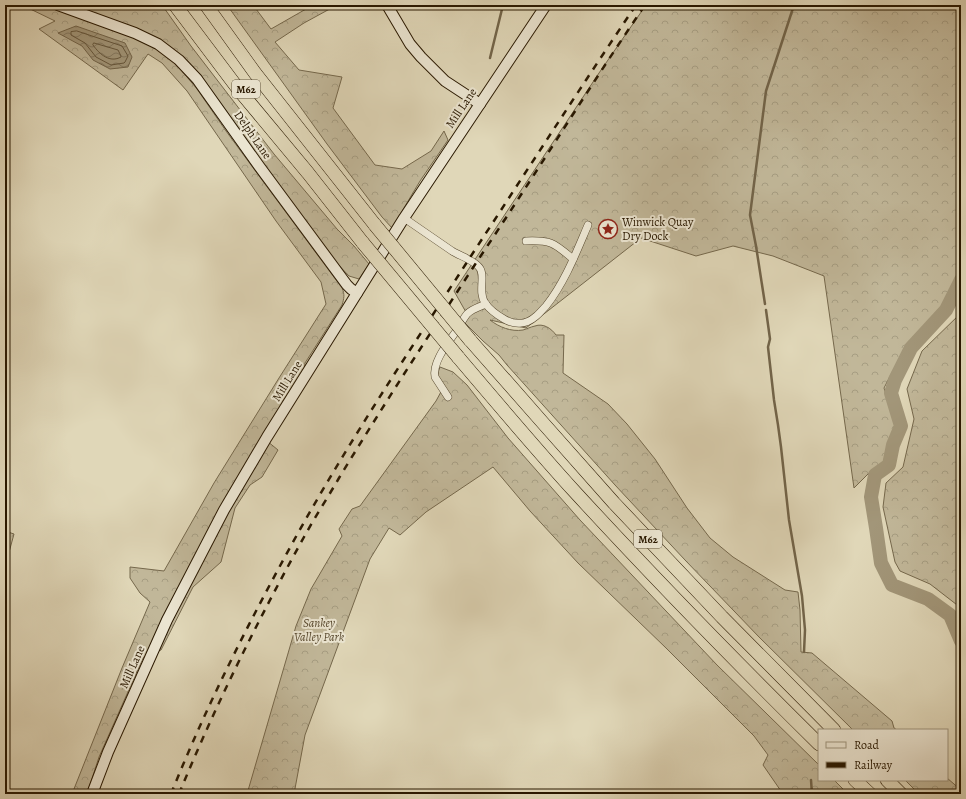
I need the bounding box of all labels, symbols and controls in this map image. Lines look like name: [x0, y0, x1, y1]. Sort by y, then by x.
road number: M62: [232, 80, 260, 98]
street label: Mill Lane: [442, 85, 480, 131]
street label: Delph Lane: [231, 108, 275, 162]
place label: Winwick Quay Dry Dock: [621, 214, 694, 244]
place icon: Winwick Quay Dry Dock: [597, 218, 619, 240]
street label: Mill Lane: [268, 358, 306, 404]
road number: M62: [634, 530, 662, 548]
park label: Sankey Valley Park: [294, 615, 345, 645]
street label: Mill Lane: [115, 643, 149, 691]
legend: [818, 729, 948, 781]
text: Road: [854, 737, 880, 753]
text: Railway: [854, 757, 893, 773]

